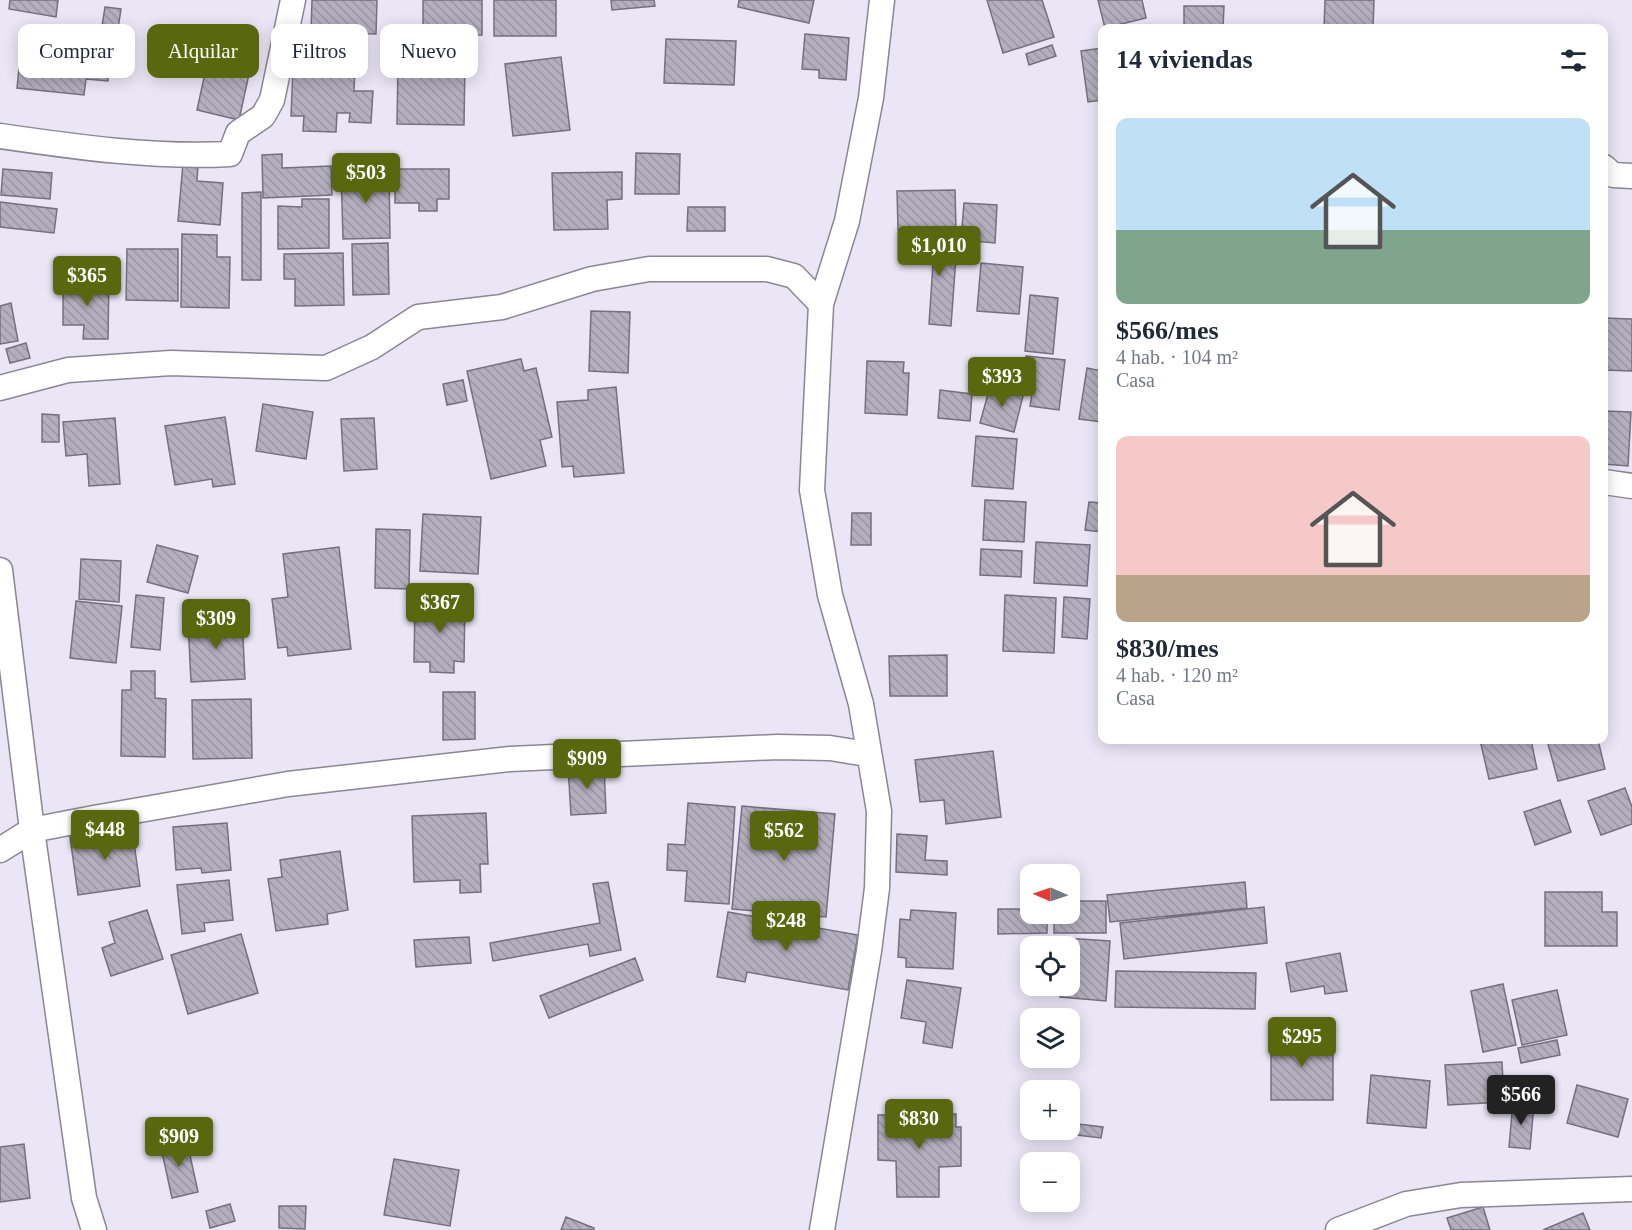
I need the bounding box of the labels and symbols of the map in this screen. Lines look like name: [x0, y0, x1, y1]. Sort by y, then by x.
pin: $503: [330, 153, 402, 204]
pin: $1,010: [890, 226, 988, 277]
pin: $365: [51, 256, 123, 307]
pin: $393: [966, 357, 1038, 408]
pin: $367: [404, 583, 476, 634]
pin: $309: [180, 599, 252, 650]
pin: $909: [551, 739, 623, 790]
pin: $448: [69, 810, 141, 861]
pin: $562: [748, 811, 820, 862]
north arrow: [1020, 864, 1080, 924]
pin: $248: [750, 901, 822, 952]
pin: $295: [1266, 1017, 1338, 1068]
pin: $566: [1485, 1075, 1557, 1126]
pin: $830: [883, 1099, 955, 1150]
pin: $909: [143, 1117, 215, 1168]

